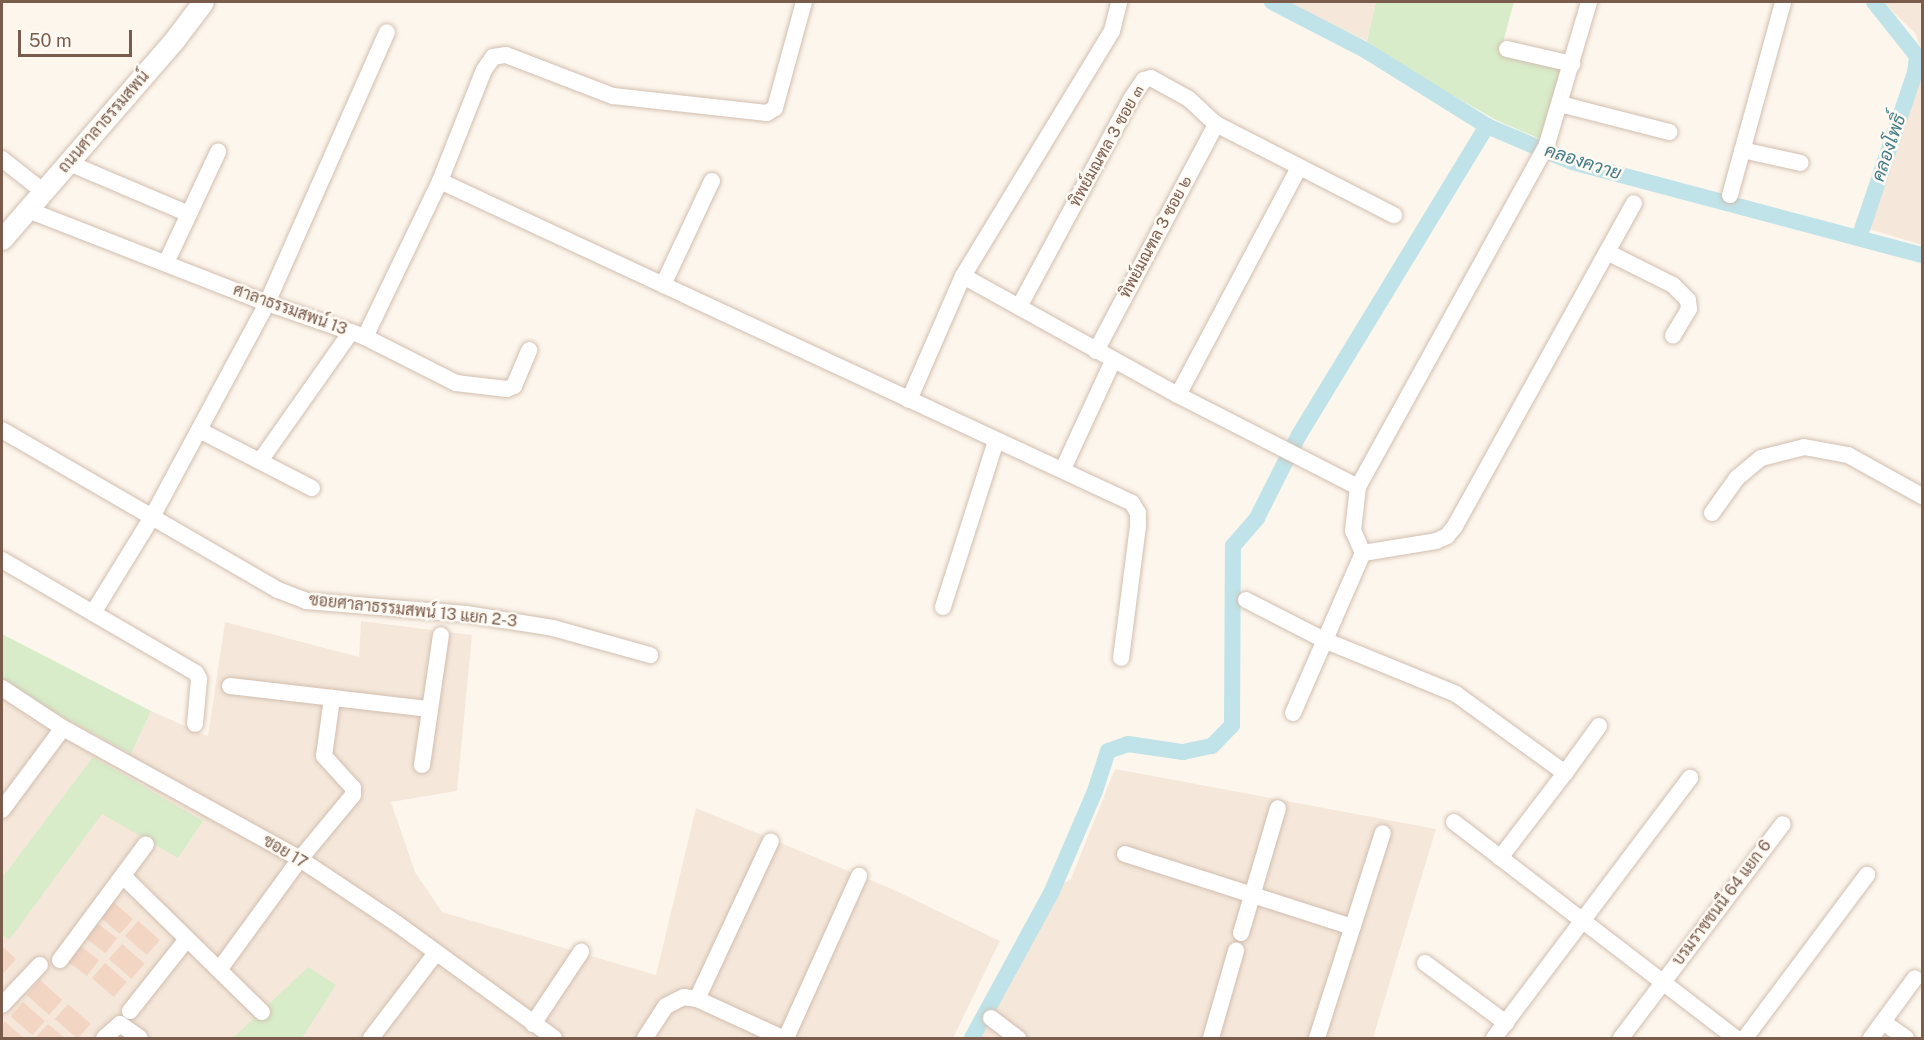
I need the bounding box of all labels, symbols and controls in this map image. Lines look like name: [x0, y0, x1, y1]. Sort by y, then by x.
scale bar: [21, 18, 135, 56]
text: 50 m: [29, 30, 72, 51]
street label: ถนนศาลาธรรมสพน์: [54, 67, 154, 177]
street label: ทิพย์มณฑล 3 ซอย ๓: [1066, 82, 1148, 210]
water label: คลองโพธิ์: [1867, 112, 1911, 184]
water label: คลองควาย: [1542, 140, 1624, 184]
street label: ทิพย์มณฑล 3 ซอย ๒: [1116, 172, 1196, 302]
street label: ศาลาธรรมสพน์ 13: [230, 280, 350, 340]
street label: ซอยศาลาธรรมสพน์ 13 แยก 2-3: [308, 591, 518, 631]
street label: ซอย 17: [259, 831, 311, 873]
street label: บรมราชชนนี 64 แยก 6: [1668, 836, 1776, 970]

